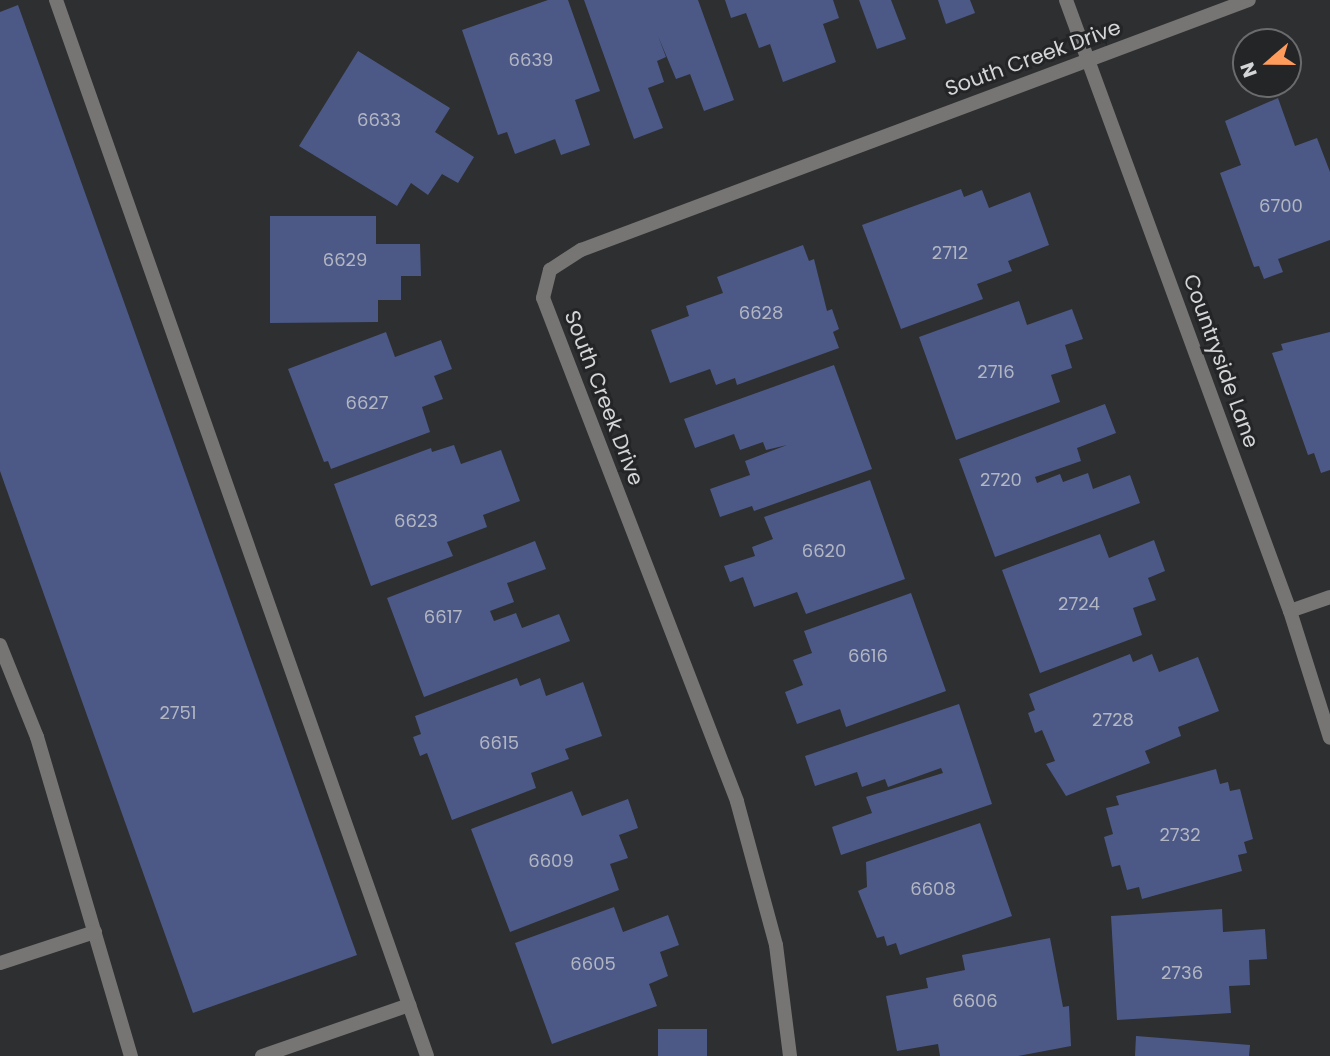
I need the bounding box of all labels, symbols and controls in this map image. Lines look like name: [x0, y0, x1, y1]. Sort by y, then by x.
street label: South Creek Drive: [942, 15, 1124, 101]
north arrow: [1232, 28, 1302, 98]
house number: 6639: [509, 49, 553, 71]
text: N: [1234, 58, 1264, 81]
house number: 6633: [357, 109, 401, 131]
house number: 6700: [1259, 195, 1303, 217]
house number: 2712: [932, 242, 968, 264]
house number: 6629: [323, 249, 367, 271]
street label: Countryside Lane: [1178, 271, 1264, 451]
house number: 6628: [739, 302, 783, 324]
street label: South Creek Drive: [559, 307, 649, 489]
house number: 2716: [977, 361, 1015, 383]
house number: 6627: [345, 392, 389, 414]
house number: 2720: [980, 469, 1022, 491]
house number: 6623: [394, 510, 438, 532]
house number: 6620: [802, 540, 846, 562]
house number: 2724: [1058, 593, 1100, 615]
house number: 6617: [424, 606, 462, 628]
house number: 6616: [848, 645, 888, 667]
house number: 2751: [159, 702, 197, 724]
house number: 2728: [1092, 709, 1134, 731]
house number: 6615: [479, 732, 519, 754]
house number: 2732: [1159, 824, 1201, 846]
house number: 6609: [528, 850, 574, 872]
house number: 6608: [910, 878, 956, 900]
house number: 6605: [570, 953, 616, 975]
house number: 2736: [1161, 962, 1203, 984]
house number: 6606: [952, 990, 998, 1012]

